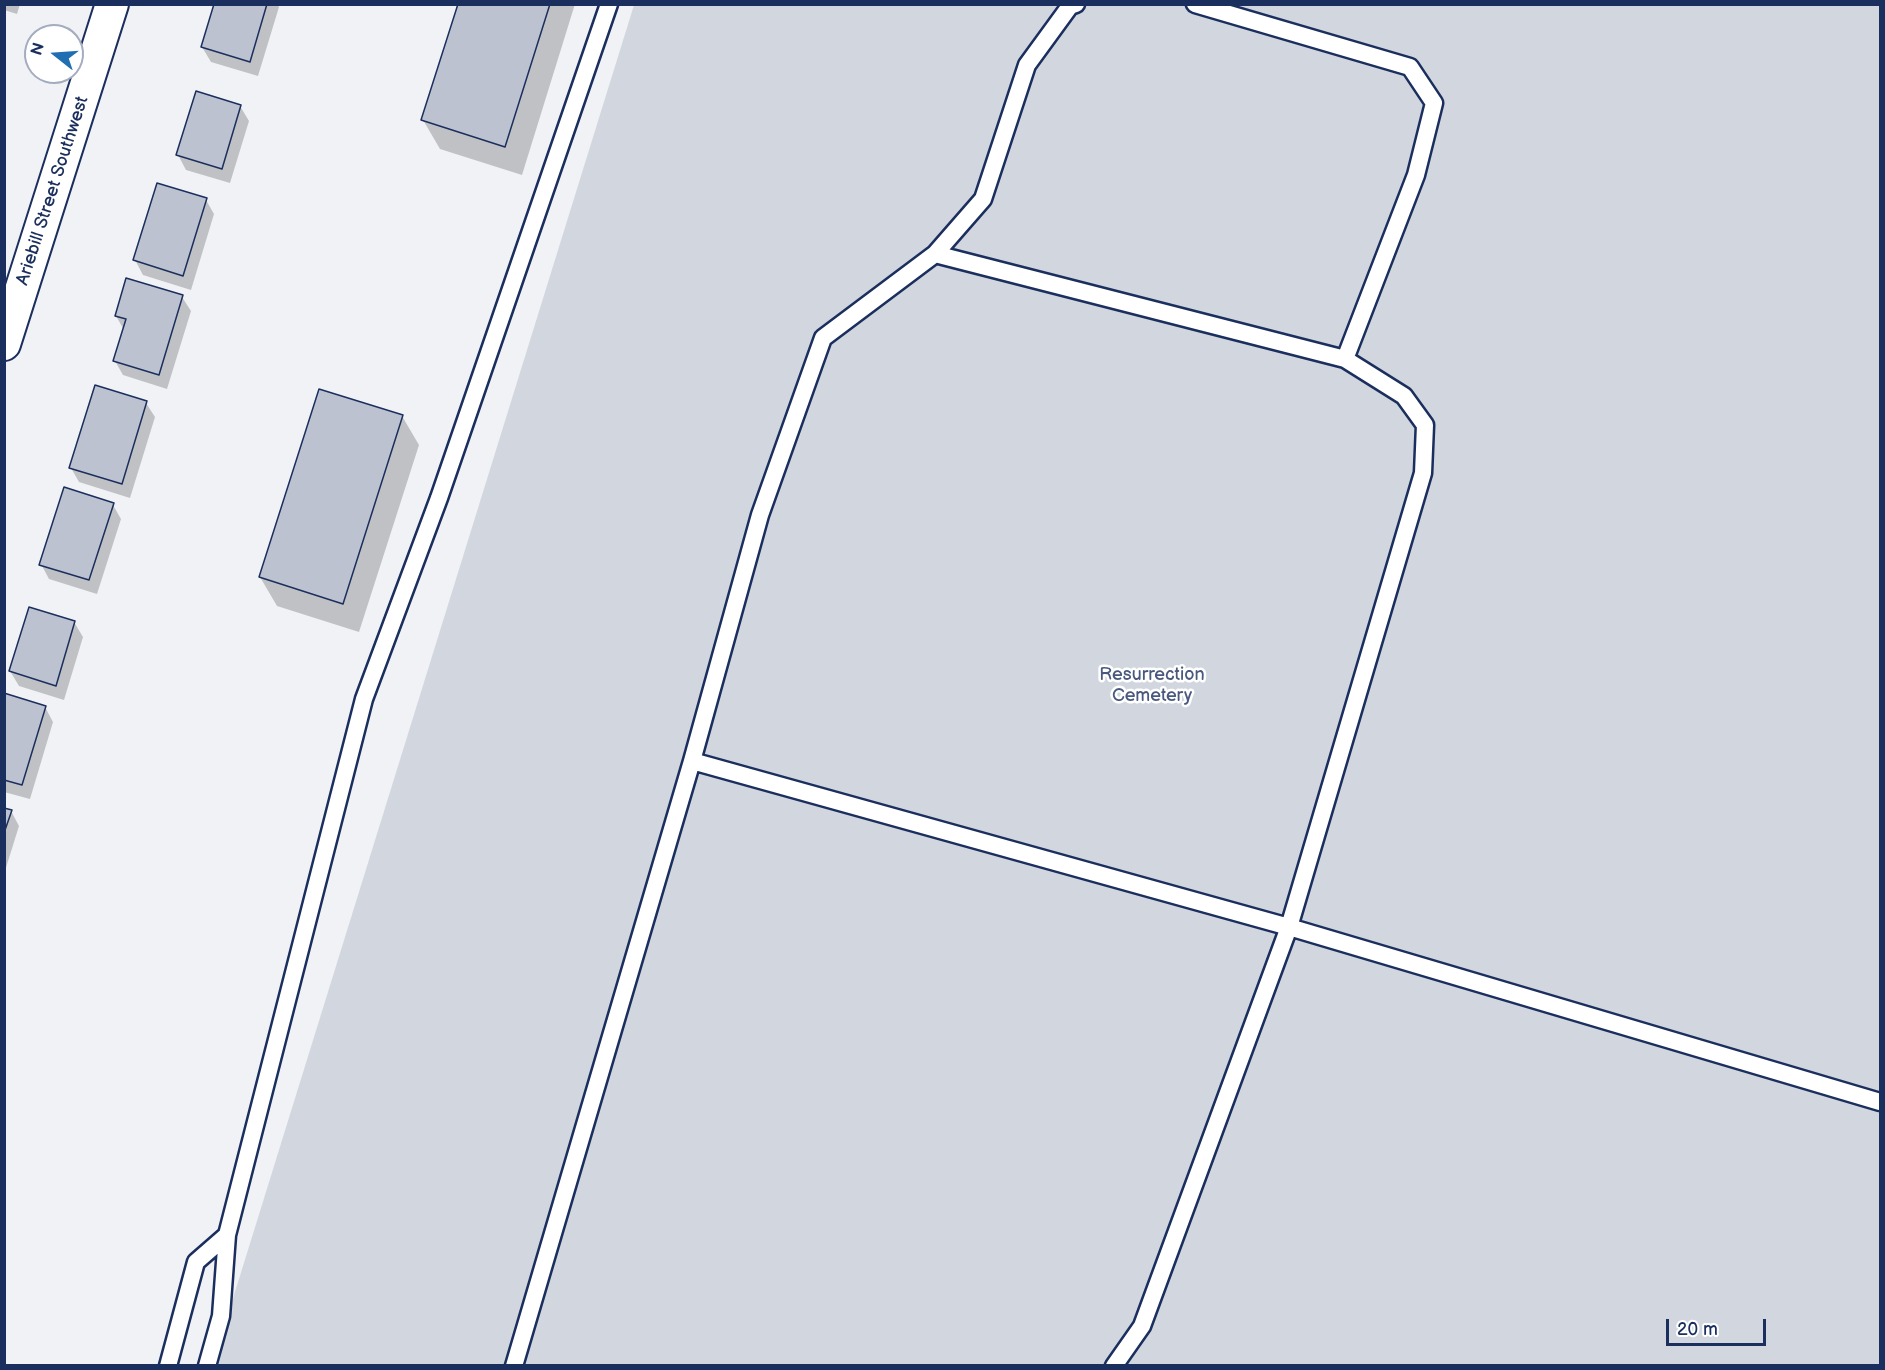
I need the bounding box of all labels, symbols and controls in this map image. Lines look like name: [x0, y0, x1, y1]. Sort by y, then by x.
north arrow: [24, 24, 84, 84]
text: N: [27, 41, 49, 58]
street label: Ariebill Street Southwest: [12, 94, 94, 288]
park label: Resurrection Cemetery: [1099, 664, 1205, 706]
scale bar: [1669, 1307, 1770, 1345]
text: 20 m: [1677, 1319, 1718, 1340]

